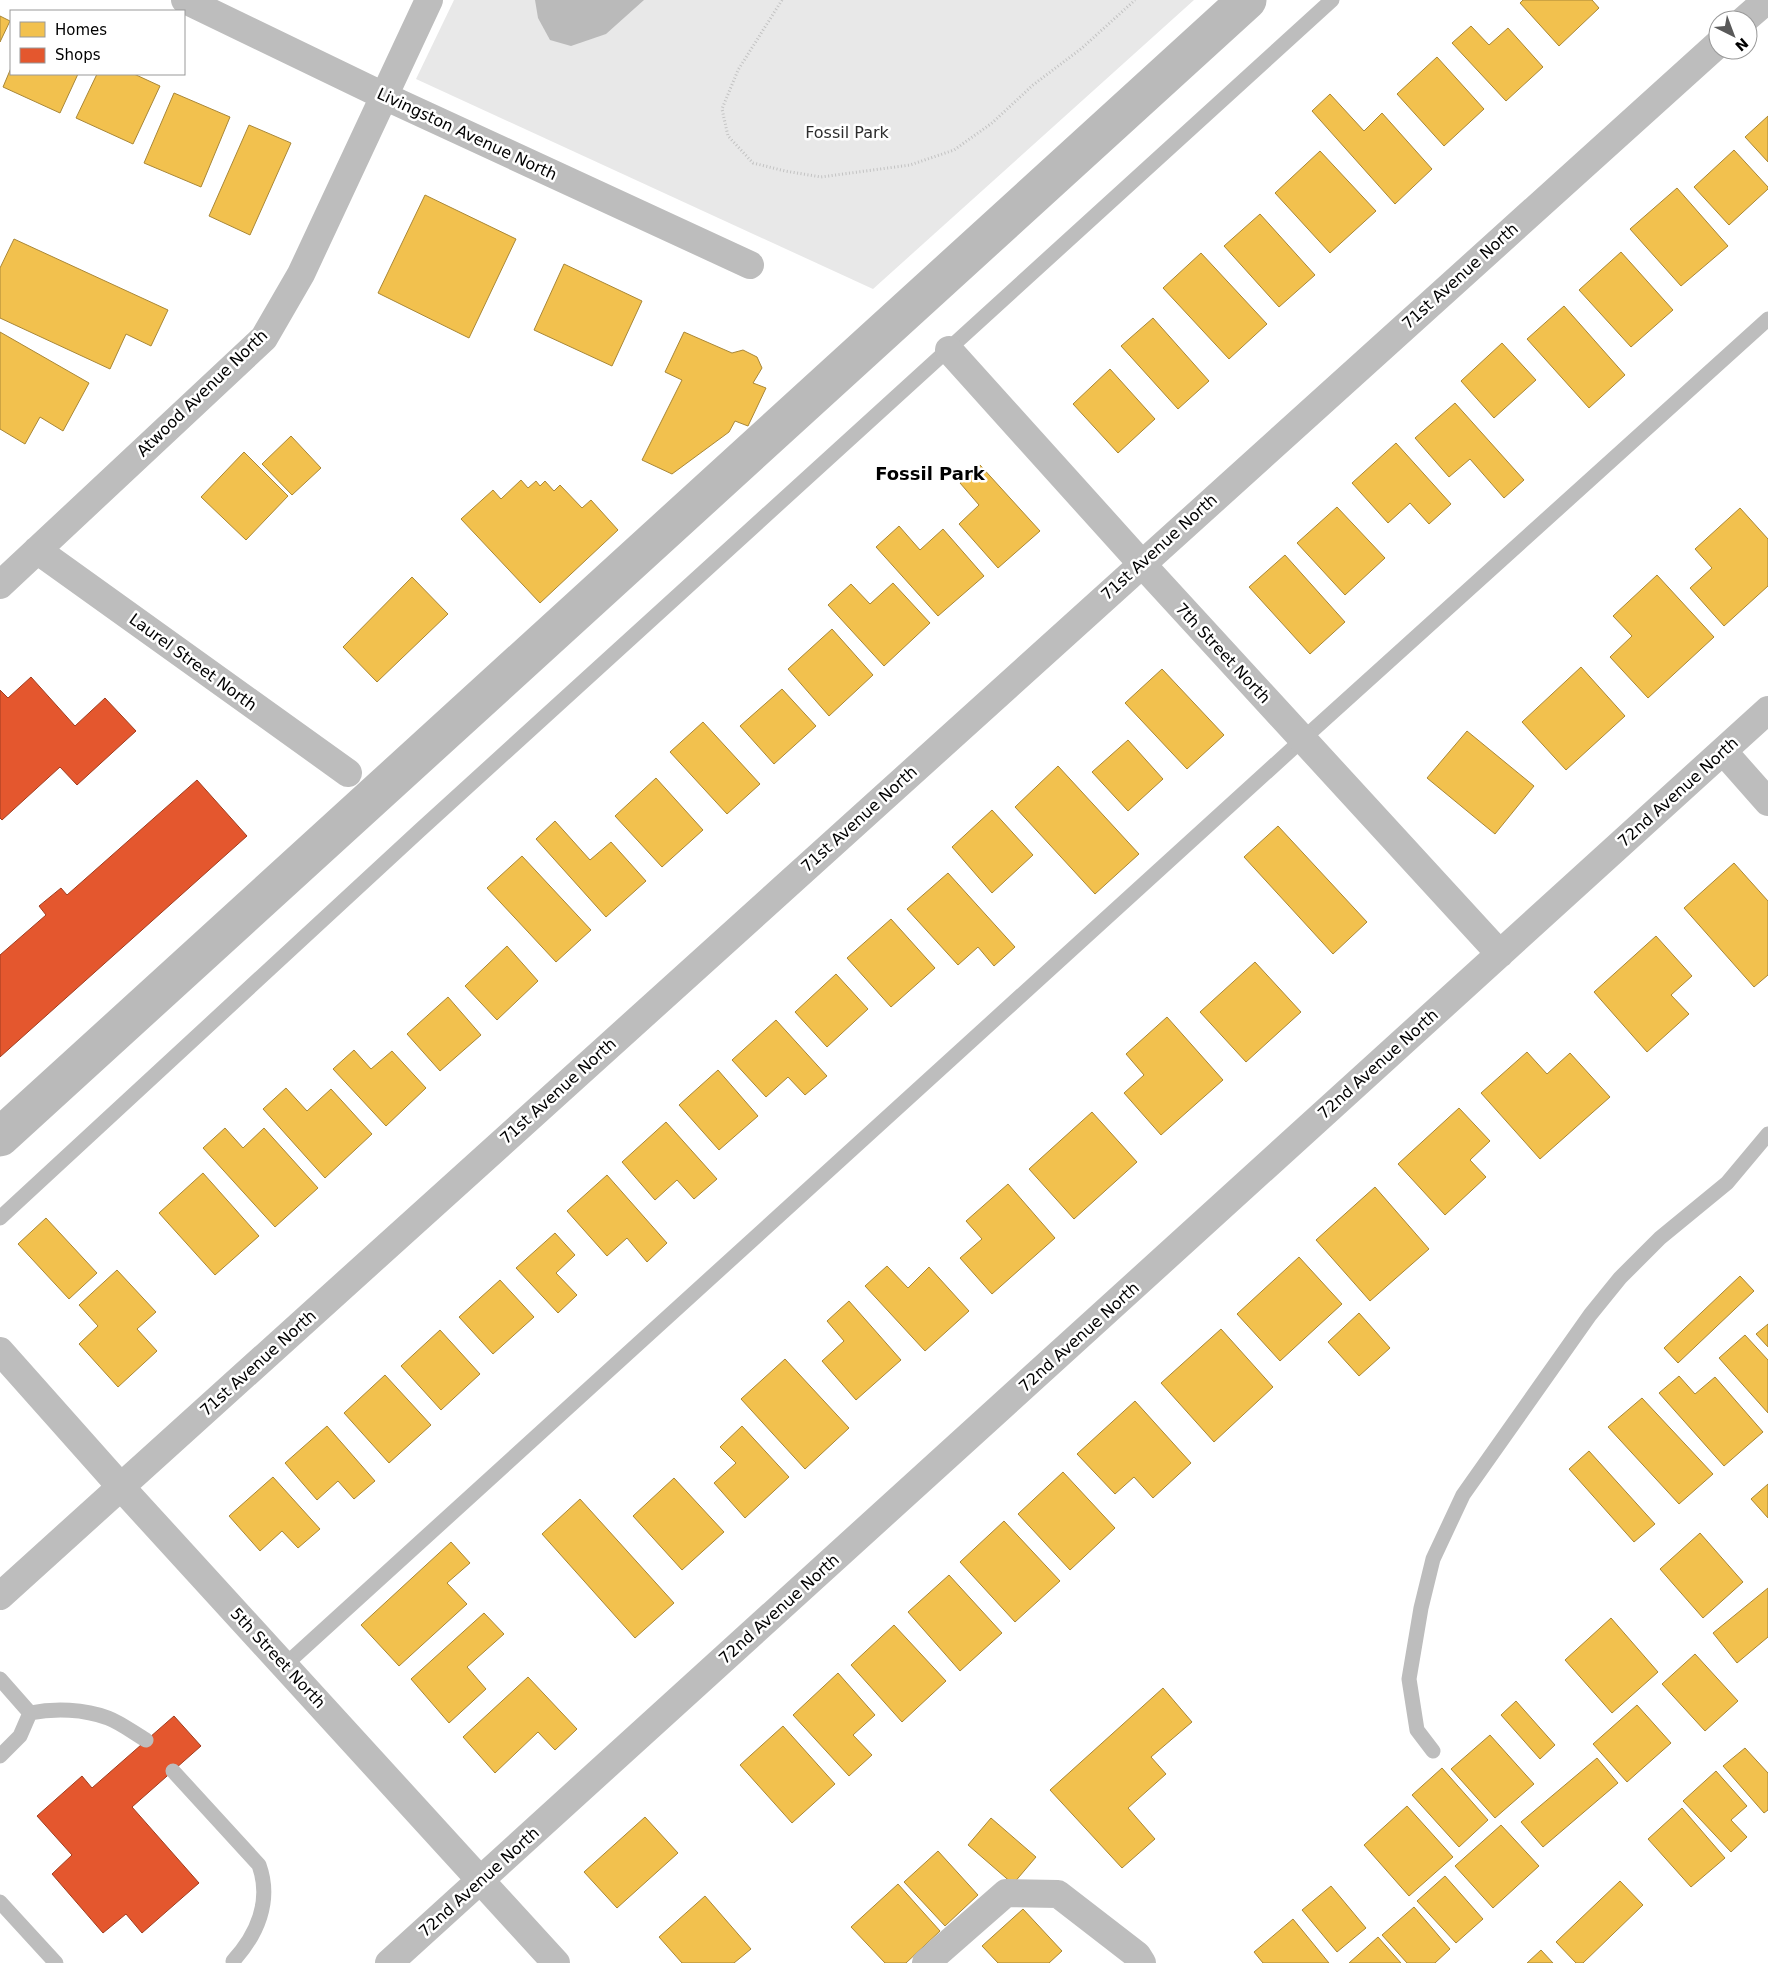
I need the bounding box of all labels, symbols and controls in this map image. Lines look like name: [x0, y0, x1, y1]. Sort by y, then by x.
legend: [10, 10, 185, 75]
north arrow: [1708, 10, 1758, 60]
text: Homes: [55, 21, 107, 39]
text: N: [1732, 35, 1751, 55]
text: Shops: [55, 46, 101, 64]
street label: Livingston Avenue North: [374, 84, 560, 184]
park label: Fossil Park: [805, 123, 890, 142]
street label: 71st Avenue North: [1398, 219, 1522, 333]
street label: Atwood Avenue North: [133, 326, 271, 460]
district label: Fossil Park: [875, 463, 986, 484]
street label: 71st Avenue North: [1097, 490, 1221, 604]
street label: 7th Street North: [1172, 599, 1274, 707]
street label: Laurel Street North: [126, 609, 260, 715]
street label: 72nd Avenue North: [1614, 733, 1742, 851]
street label: 71st Avenue North: [797, 762, 921, 876]
street label: 72nd Avenue North: [1314, 1005, 1442, 1123]
street label: 71st Avenue North: [496, 1034, 620, 1148]
street label: 72nd Avenue North: [1015, 1278, 1143, 1396]
street label: 71st Avenue North: [196, 1306, 320, 1420]
street label: 72nd Avenue North: [715, 1550, 843, 1668]
street label: 5th Street North: [227, 1604, 329, 1712]
street label: 72nd Avenue North: [415, 1823, 543, 1941]

